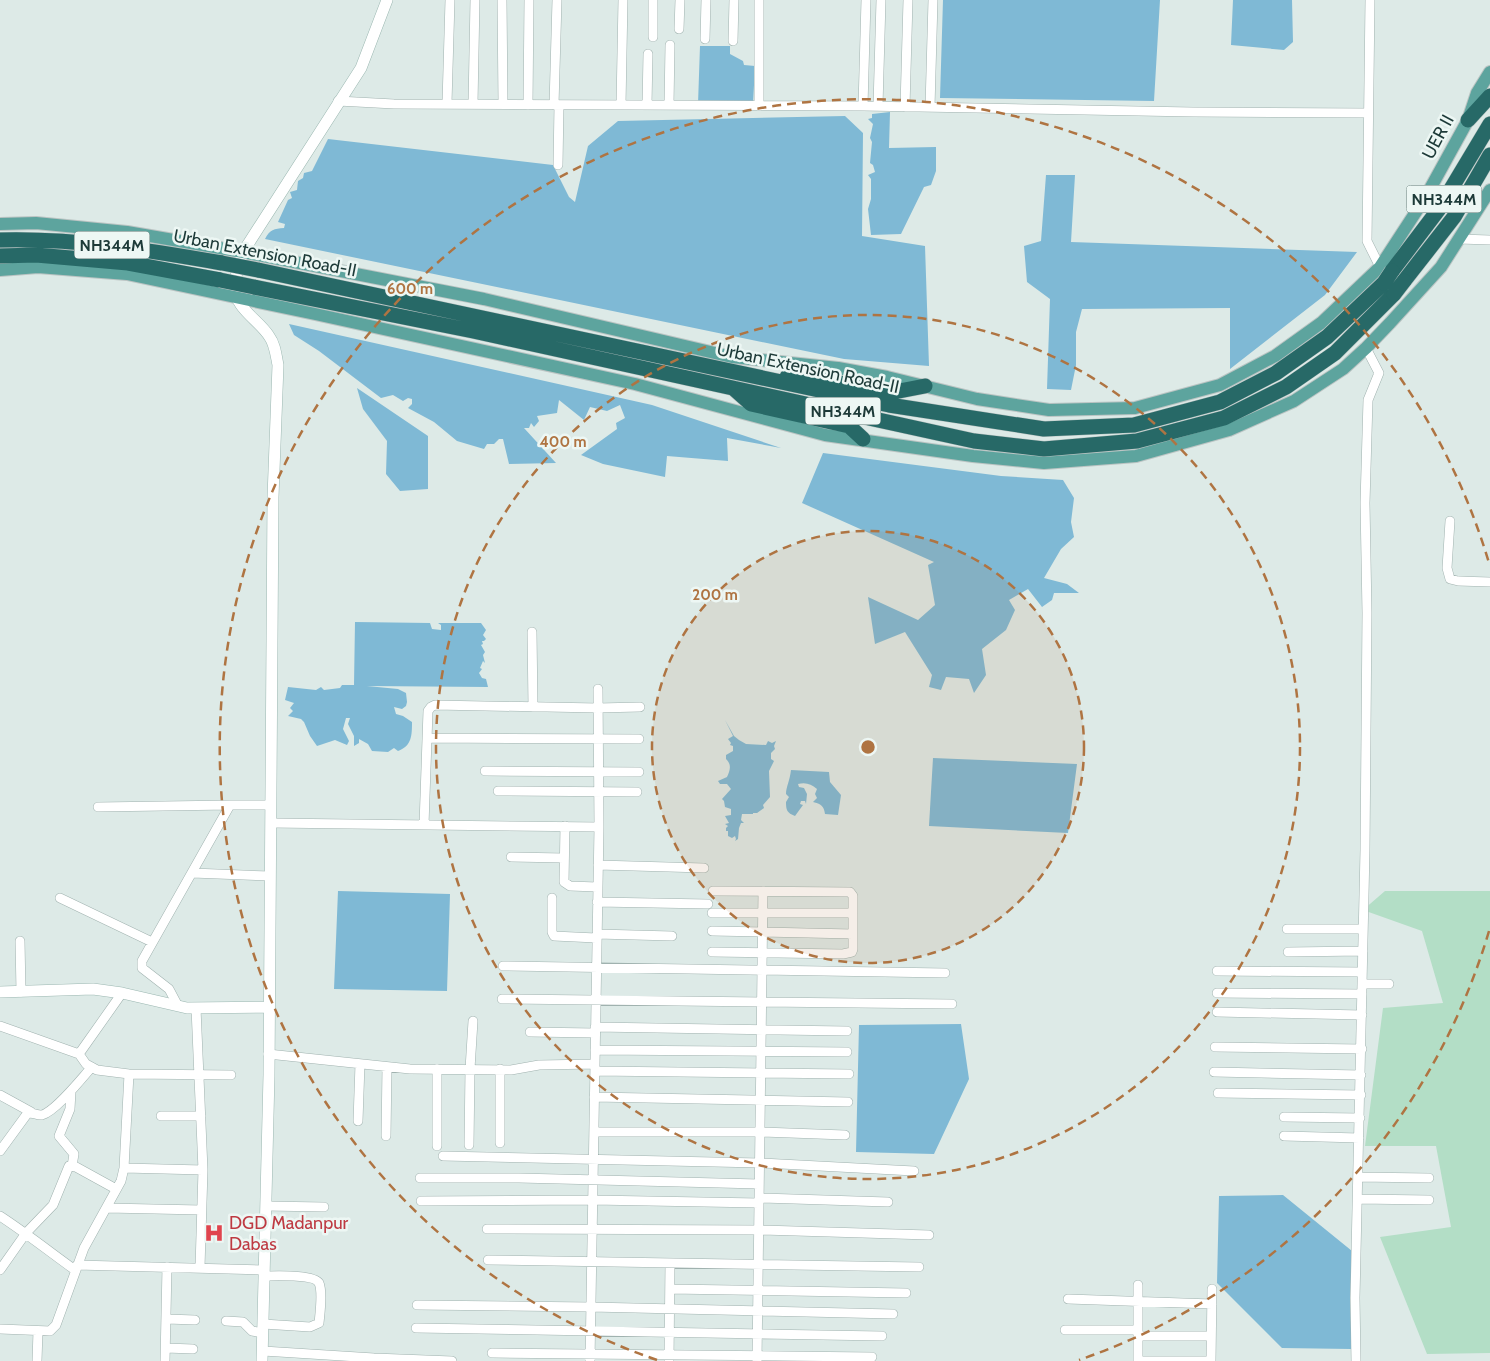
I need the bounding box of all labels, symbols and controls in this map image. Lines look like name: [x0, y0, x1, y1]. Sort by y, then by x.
street label: UER II: [1417, 111, 1459, 163]
road number: NH344M: [1406, 185, 1482, 212]
street label: Urban Extension Road-II: [172, 224, 358, 282]
road number: NH344M: [74, 232, 150, 258]
text: 600 m: [387, 280, 433, 298]
street label: Urban Extension Road-II: [715, 338, 901, 398]
road number: NH344M: [806, 398, 880, 424]
text: 400 m: [540, 433, 586, 451]
text: 200 m: [692, 586, 738, 604]
centre of rings: [859, 738, 877, 756]
place label: DGD Madanpur Dabas: [229, 1212, 349, 1255]
hospital icon: DGD Madanpur Dabas: [203, 1222, 225, 1244]

